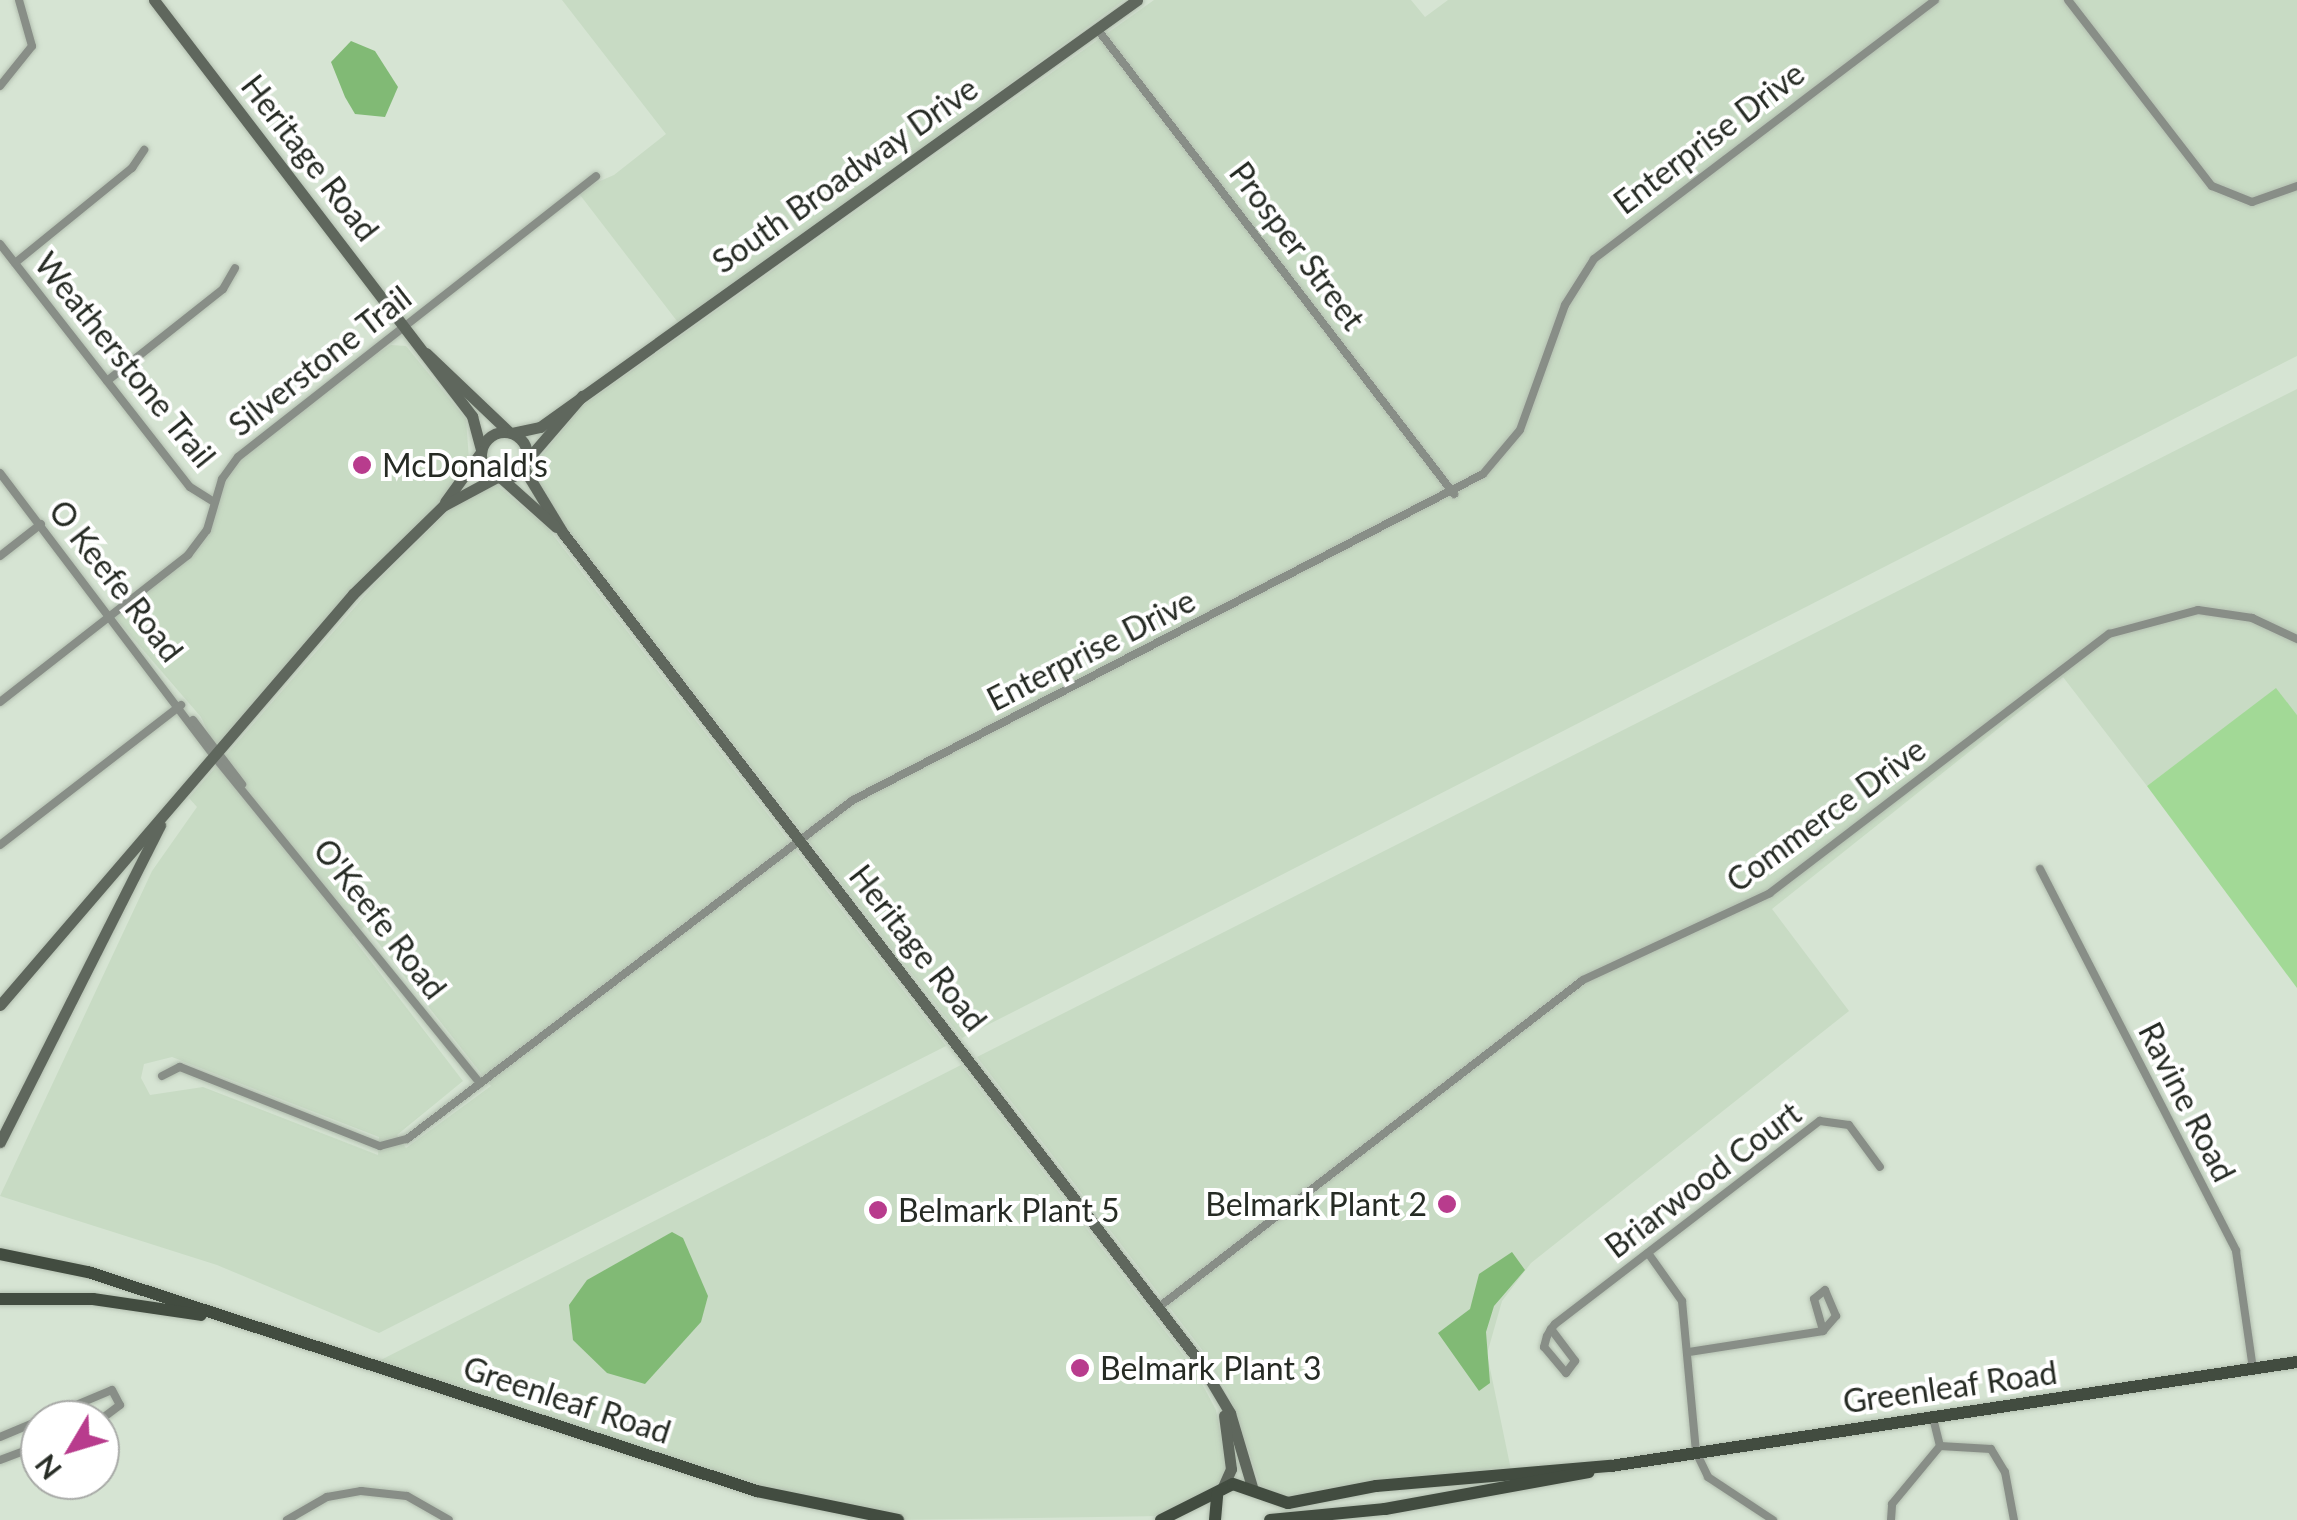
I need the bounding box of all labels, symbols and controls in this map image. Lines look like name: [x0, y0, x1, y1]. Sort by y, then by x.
street label: Enterprise Drive: [1606, 54, 1812, 222]
street label: Heritage Road: [233, 67, 387, 249]
street label: South Broadway Drive: [705, 69, 985, 281]
street label: Prosper Street: [1221, 154, 1373, 338]
street label: Weatherstone Trail: [26, 245, 224, 475]
street label: Silverstone Trail: [221, 278, 419, 444]
place label: McDonald's: [382, 446, 548, 484]
marker: McDonald's: [351, 454, 373, 476]
street label: O Keefe Road: [41, 493, 191, 669]
street label: Enterprise Drive: [981, 581, 1201, 719]
street label: Commerce Drive: [1719, 730, 1933, 900]
street label: O'Keefe Road: [306, 831, 454, 1007]
street label: Heritage Road: [841, 857, 995, 1039]
street label: Ravine Road: [2131, 1016, 2243, 1188]
street label: Briarwood Court: [1598, 1094, 1808, 1266]
place label: Belmark Plant 2: [1205, 1185, 1427, 1223]
place label: Belmark Plant 5: [898, 1191, 1120, 1229]
marker: Belmark Plant 2: [1436, 1193, 1458, 1215]
marker: Belmark Plant 5: [867, 1199, 889, 1221]
street label: Greenleaf Road: [458, 1348, 676, 1452]
place label: Belmark Plant 3: [1100, 1349, 1322, 1387]
street label: Greenleaf Road: [1840, 1353, 2060, 1421]
marker: Belmark Plant 3: [1069, 1357, 1091, 1379]
north arrow: [20, 1400, 120, 1500]
text: N: [28, 1448, 68, 1486]

